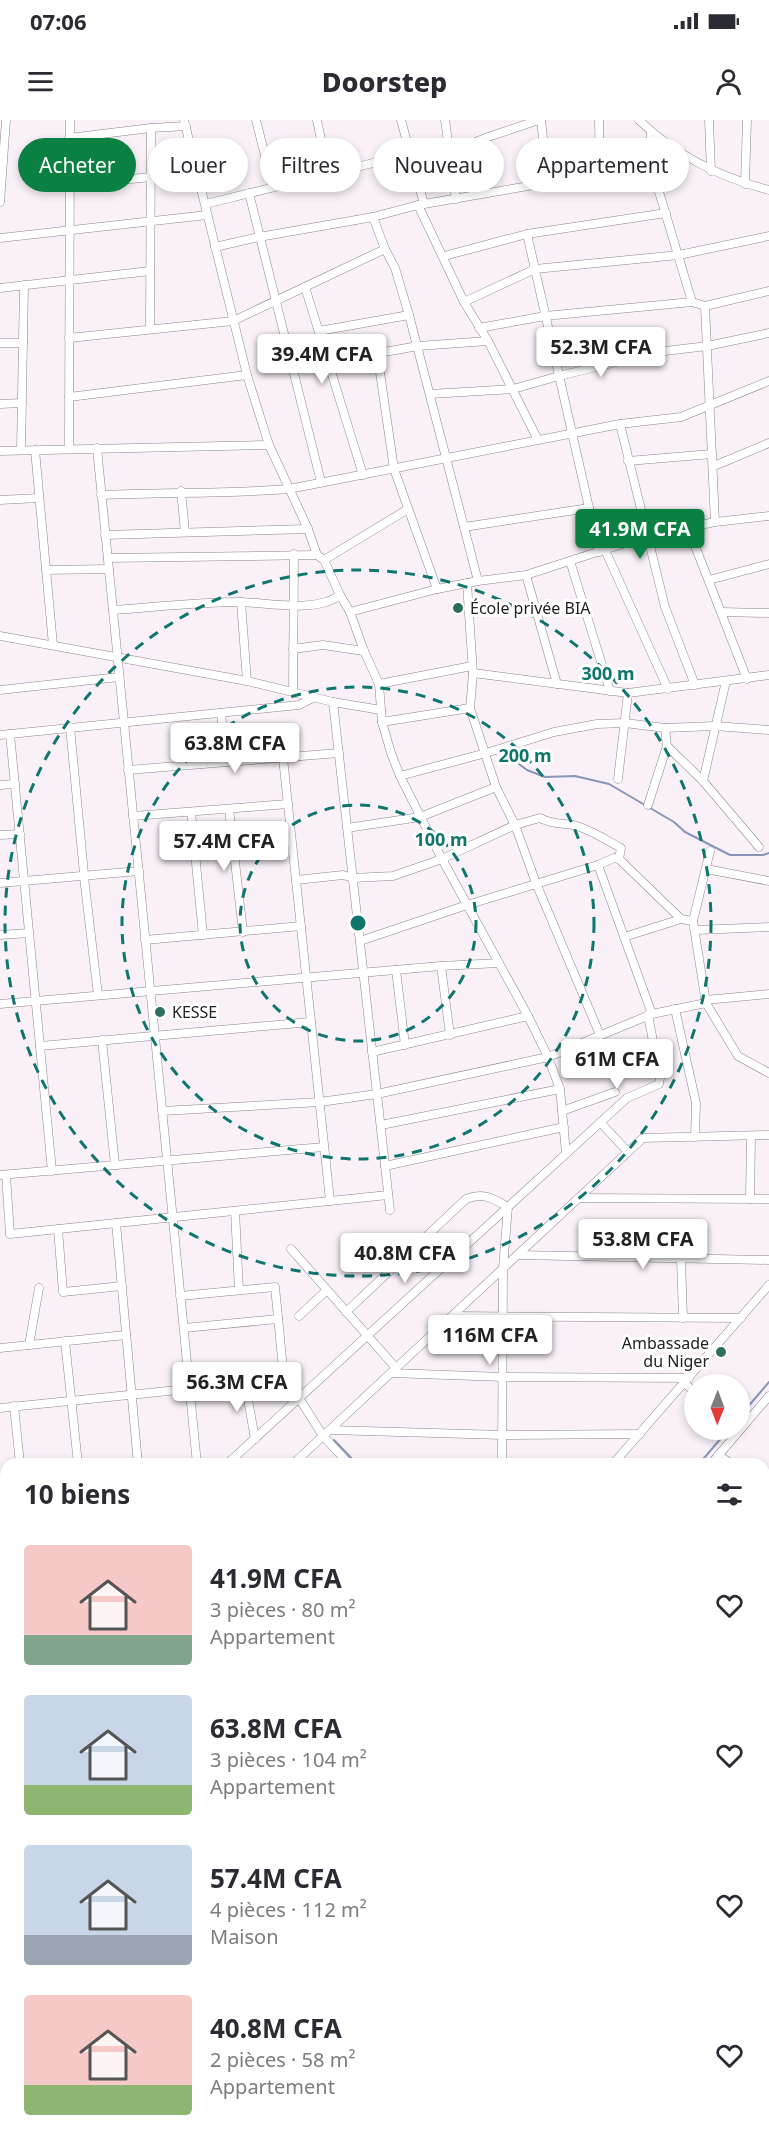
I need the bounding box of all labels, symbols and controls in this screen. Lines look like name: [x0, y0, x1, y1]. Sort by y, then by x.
text: 07:06: [30, 6, 87, 36]
text: Doorstep: [322, 63, 447, 100]
icon: menu: [24, 65, 57, 98]
icon: person: [712, 65, 745, 98]
chip: Acheter: [18, 138, 136, 192]
chip: Louer: [148, 138, 248, 192]
chip: Filtres: [260, 138, 361, 192]
chip: Nouveau: [373, 138, 504, 192]
chip: Appartement: [516, 138, 689, 192]
pin: 52.3M CFA: [532, 327, 670, 378]
text: 52.3M CFA: [550, 333, 652, 360]
pin: 39.4M CFA: [253, 334, 391, 385]
text: 39.4M CFA: [271, 340, 373, 367]
pin: 41.9M CFA: [571, 509, 709, 560]
text: 41.9M CFA: [589, 515, 691, 542]
place label: École privée BIA: [470, 597, 591, 619]
marker: École privée BIA: [451, 601, 465, 615]
text: 300 m: [581, 661, 635, 685]
pin: 63.8M CFA: [166, 723, 304, 774]
text: 63.8M CFA: [184, 729, 286, 756]
text: 200 m: [498, 743, 552, 767]
pin: 57.4M CFA: [155, 821, 293, 872]
text: 57.4M CFA: [173, 827, 275, 854]
text: 100 m: [414, 827, 468, 851]
centre of rings: [348, 913, 368, 933]
place label: KESSE: [172, 1001, 217, 1023]
marker: KESSE: [153, 1005, 167, 1019]
pin: 61M CFA: [562, 1039, 672, 1090]
text: 61M CFA: [575, 1045, 659, 1072]
pin: 53.8M CFA: [574, 1219, 712, 1270]
text: 53.8M CFA: [592, 1225, 694, 1252]
pin: 40.8M CFA: [336, 1233, 474, 1284]
text: 40.8M CFA: [354, 1239, 456, 1266]
pin: 116M CFA: [428, 1315, 552, 1366]
text: 116M CFA: [442, 1321, 538, 1348]
place label: Ambassade du Niger: [622, 1332, 709, 1372]
marker: Ambassade du Niger: [714, 1345, 728, 1359]
pin: 56.3M CFA: [168, 1362, 306, 1413]
text: 56.3M CFA: [186, 1368, 288, 1395]
north arrow: [684, 1374, 750, 1440]
map controls: [684, 1374, 750, 1440]
text: 10 biens: [24, 1476, 130, 1512]
icon: filters: [713, 1478, 746, 1511]
text: 41.9M CFA: [210, 1560, 342, 1596]
icon: home: [72, 1569, 144, 1641]
icon: heart: [713, 1589, 746, 1622]
text: 3 pièces · 80 m²: [210, 1596, 355, 1623]
text: Appartement: [210, 1623, 335, 1650]
text: 63.8M CFA: [210, 1710, 342, 1746]
icon: home: [72, 1719, 144, 1791]
icon: heart: [713, 1739, 746, 1772]
text: 3 pièces · 104 m²: [210, 1746, 367, 1773]
text: Appartement: [210, 1773, 335, 1800]
text: 57.4M CFA: [210, 1860, 342, 1896]
icon: home: [72, 1869, 144, 1941]
icon: heart: [713, 1889, 746, 1922]
text: 4 pièces · 112 m²: [210, 1896, 367, 1923]
text: Maison: [210, 1923, 279, 1950]
text: 40.8M CFA: [210, 2010, 342, 2046]
icon: home: [72, 2019, 144, 2091]
icon: heart: [713, 2039, 746, 2072]
text: 2 pièces · 58 m²: [210, 2046, 355, 2073]
text: Appartement: [210, 2073, 335, 2100]

